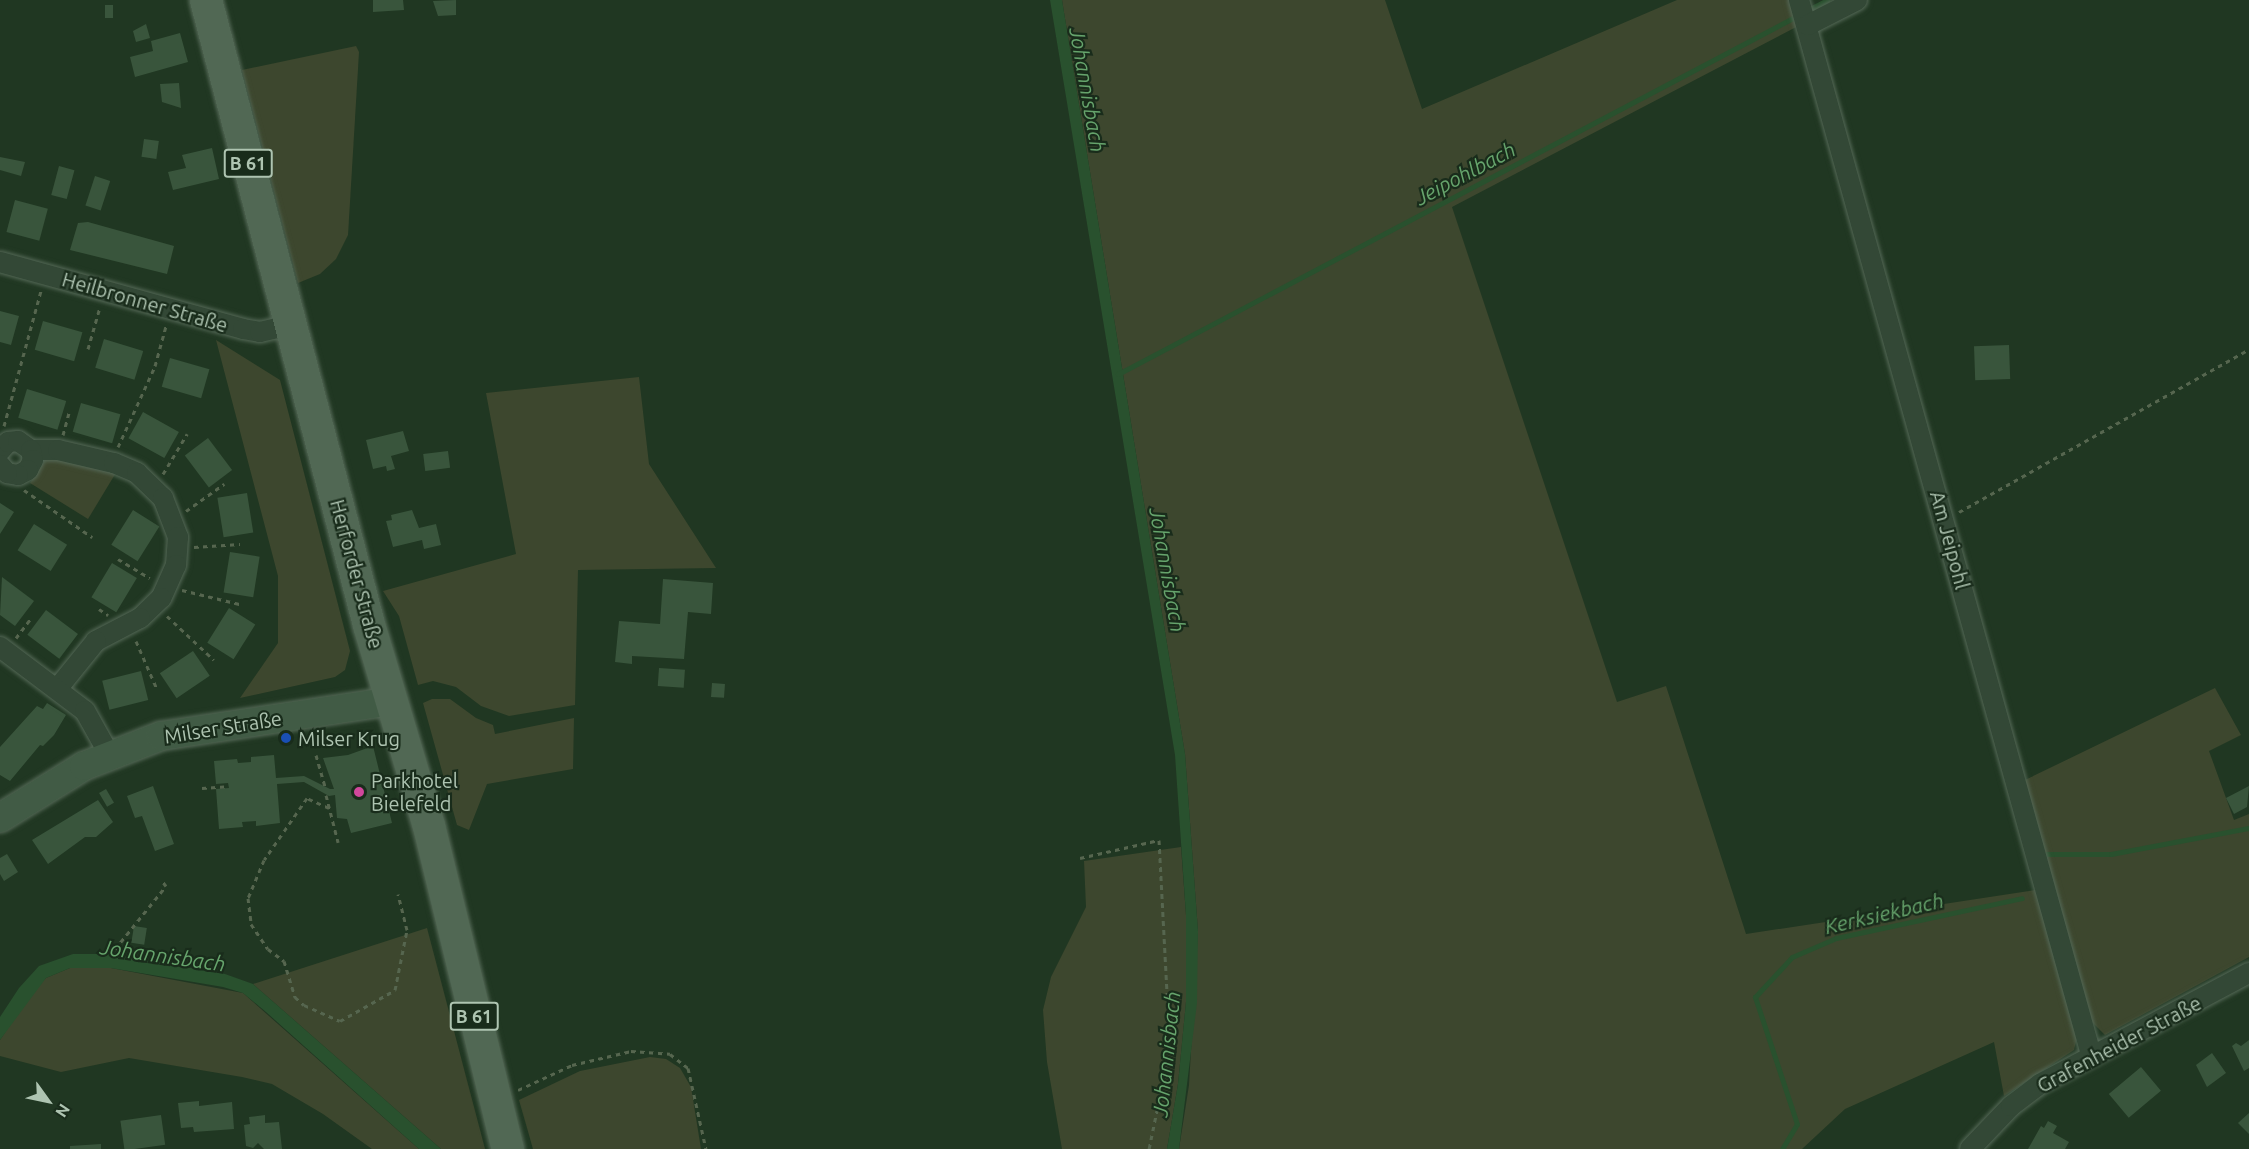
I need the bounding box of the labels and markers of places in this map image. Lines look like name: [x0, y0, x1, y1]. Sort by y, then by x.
place label: Milser Krug: [298, 726, 400, 750]
marker: Milser Krug: [279, 731, 293, 745]
place label: Parkhotel Bielefeld: [371, 768, 458, 815]
marker: Parkhotel Bielefeld: [352, 785, 366, 799]

